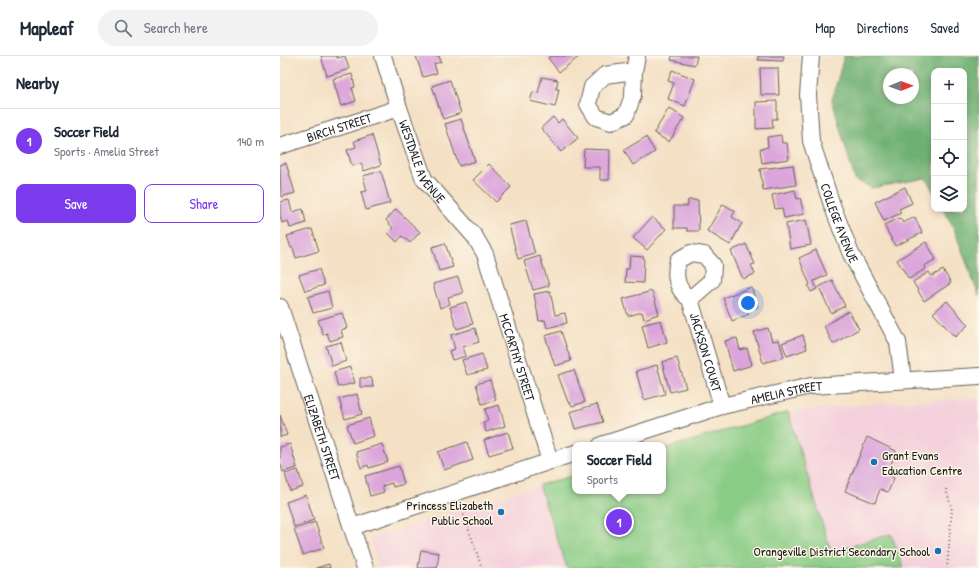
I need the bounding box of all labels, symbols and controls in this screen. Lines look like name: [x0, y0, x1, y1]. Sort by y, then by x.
search box: [98, 10, 378, 46]
text: Mapleaf: [20, 15, 74, 41]
icon: search: [112, 17, 134, 39]
text: Search here: [144, 17, 208, 38]
text: Map: [815, 18, 835, 37]
text: Directions: [857, 18, 908, 37]
text: Saved: [930, 18, 959, 37]
north arrow: [883, 68, 919, 104]
map controls: [931, 68, 967, 212]
button: +: [931, 68, 967, 104]
text: Nearby: [16, 71, 59, 94]
button: −: [931, 104, 967, 140]
street label: BIRCH STREET: [304, 108, 375, 146]
street label: WESTDALE AVENUE: [395, 117, 450, 207]
text: Soccer Field: [54, 121, 119, 142]
text: 1: [27, 132, 31, 150]
text: 140 m: [237, 132, 264, 150]
button: locate: [931, 140, 967, 176]
text: Sports · Amelia Street: [54, 142, 159, 160]
button: layers: [931, 176, 967, 212]
street label: COLLEGE AVENUE: [816, 181, 863, 266]
button: Save: [16, 184, 136, 223]
button: Share: [144, 184, 264, 223]
your location: [738, 293, 758, 313]
street label: MCCARTHY STREET: [495, 311, 540, 404]
street label: JACKSON COURT: [686, 311, 727, 395]
street label: AMELIA STREET: [749, 376, 823, 408]
street label: ELIZABETH STREET: [300, 392, 345, 484]
popup: [572, 442, 666, 494]
place label: Grant Evans Education Centre: [882, 446, 962, 479]
text: Soccer Field: [587, 449, 651, 470]
marker: Grant Evans Education Centre: [869, 457, 879, 467]
text: Sports: [587, 470, 618, 488]
place label: Princess Elizabeth Public School: [406, 496, 494, 529]
marker: Princess Elizabeth Public School: [496, 507, 506, 517]
pin: 1: [606, 507, 632, 537]
place label: Orangeville District Secondary School: [754, 542, 931, 560]
marker: Orangeville District Secondary School: [933, 546, 943, 556]

